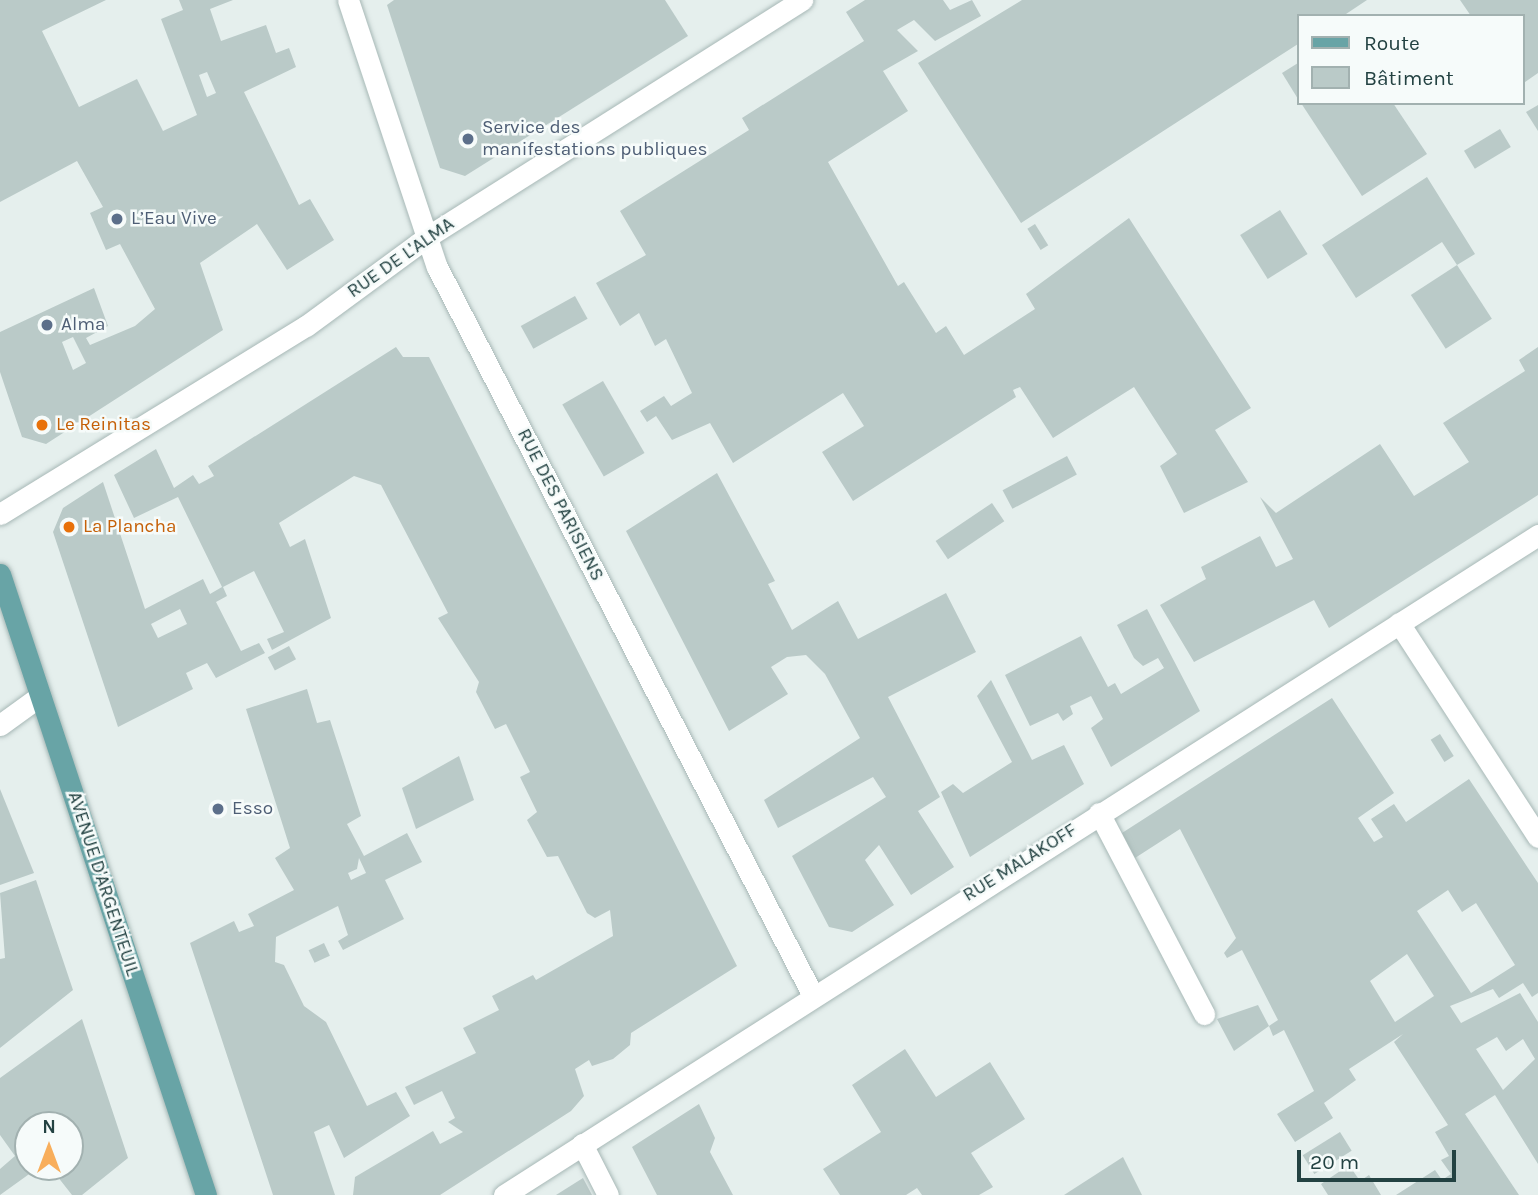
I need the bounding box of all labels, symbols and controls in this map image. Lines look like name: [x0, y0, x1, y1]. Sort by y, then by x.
legend: [1296, 14, 1524, 105]
text: Route: [1364, 31, 1420, 55]
text: Bâtiment: [1364, 66, 1454, 90]
place label: Service des manifestations publiques: [482, 117, 708, 161]
marker: Service des manifestations publiques: [460, 131, 476, 147]
place label: L’Eau Vive: [131, 208, 217, 230]
marker: L’Eau Vive: [109, 211, 125, 227]
street label: RUE DE L'ALMA: [343, 213, 459, 303]
place label: Alma: [61, 314, 105, 336]
marker: Alma: [39, 317, 55, 333]
place label: Le Reinitas: [56, 414, 151, 436]
marker: Le Reinitas: [34, 417, 50, 433]
street label: RUE DES PARISIENS: [512, 425, 608, 585]
place label: La Plancha: [83, 516, 176, 538]
marker: La Plancha: [61, 519, 77, 535]
street label: AVENUE D'ARGENTEUIL: [62, 789, 144, 979]
place label: Esso: [232, 798, 273, 820]
marker: Esso: [210, 801, 226, 817]
street label: RUE MALAKOFF: [959, 819, 1081, 907]
north arrow: [14, 1111, 84, 1181]
text: N: [42, 1116, 56, 1138]
scale bar: [1300, 1136, 1459, 1180]
text: 20 m: [1310, 1150, 1359, 1174]

